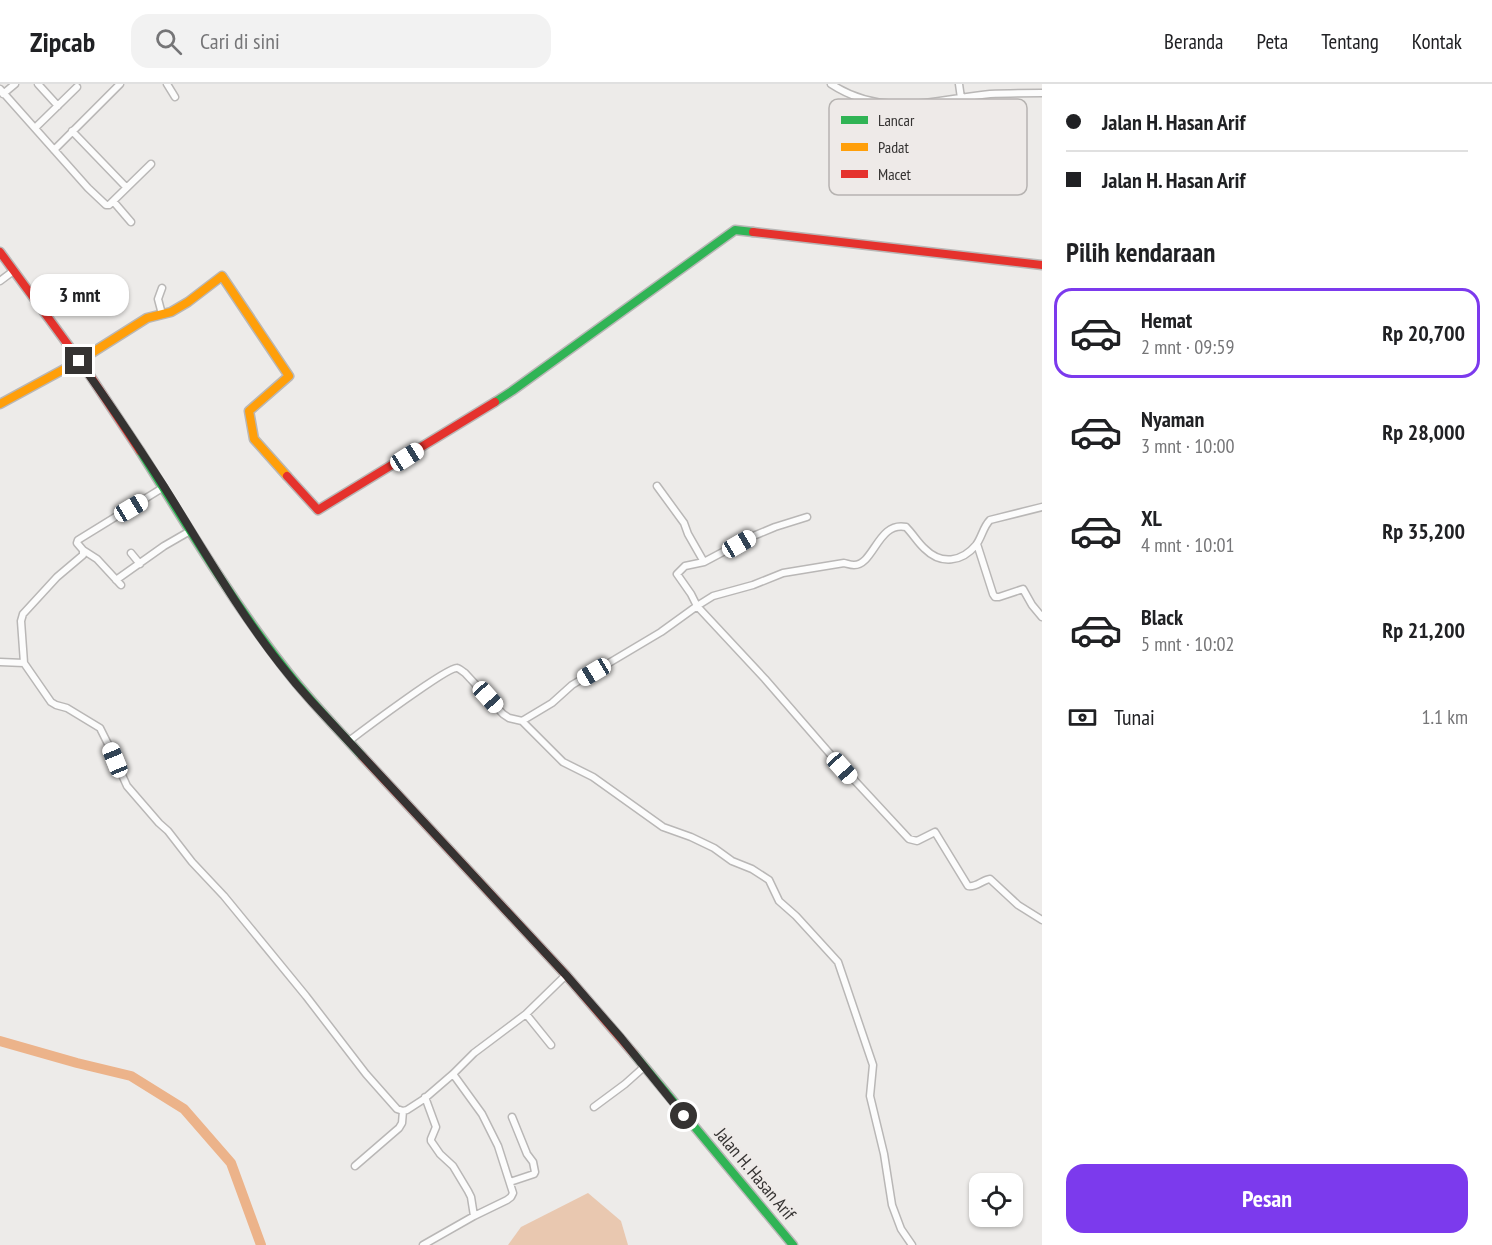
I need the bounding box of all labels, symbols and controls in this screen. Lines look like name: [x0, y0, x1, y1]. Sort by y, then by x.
search box: [131, 14, 551, 68]
text: Zipcab: [30, 23, 95, 60]
icon: search: [152, 25, 185, 58]
text: Cari di sini: [200, 27, 280, 55]
text: Beranda: [1164, 28, 1224, 55]
text: Peta: [1257, 28, 1288, 55]
text: Tentang: [1321, 28, 1379, 55]
text: Kontak: [1412, 28, 1462, 55]
legend: [829, 99, 1027, 195]
text: Jalan H. Hasan Arif: [1102, 108, 1245, 136]
text: Lancar: [878, 110, 915, 130]
text: Padat: [878, 137, 910, 157]
text: Macet: [878, 164, 912, 184]
text: Jalan H. Hasan Arif: [1102, 166, 1245, 194]
text: Pilih kendaraan: [1066, 235, 1215, 269]
callout: 3 mnt: [29, 274, 128, 316]
text: 3 mnt: [59, 282, 100, 308]
icon: car: [1069, 306, 1123, 360]
text: Hemat: [1141, 306, 1192, 334]
text: Rp 20,700: [1382, 319, 1465, 347]
text: 2 mnt · 09:59: [1141, 334, 1234, 360]
route end: [65, 347, 92, 374]
icon: car: [1069, 405, 1123, 459]
text: Nyaman: [1141, 405, 1204, 433]
text: Rp 28,000: [1382, 418, 1465, 446]
text: 3 mnt · 10:00: [1141, 433, 1234, 459]
car: [387, 440, 427, 474]
car: [111, 491, 151, 525]
icon: car: [1069, 504, 1123, 558]
text: XL: [1141, 504, 1162, 532]
text: Rp 35,200: [1382, 517, 1465, 545]
car: [719, 527, 759, 561]
text: 4 mnt · 10:01: [1141, 532, 1234, 558]
icon: car: [1069, 603, 1123, 657]
text: Black: [1141, 603, 1183, 631]
text: Rp 21,200: [1382, 616, 1465, 644]
text: 5 mnt · 10:02: [1141, 631, 1234, 657]
car: [574, 655, 614, 689]
car: [469, 678, 507, 716]
icon: cash: [1066, 701, 1099, 734]
text: Tunai: [1114, 703, 1155, 731]
text: 1.1 km: [1421, 704, 1468, 730]
car: [100, 740, 130, 780]
car: [823, 749, 861, 787]
route start: [670, 1102, 697, 1129]
street label: Jalan H. Hasan Arif: [709, 1122, 802, 1226]
button: Pesan: [1066, 1164, 1468, 1233]
map controls: [969, 1173, 1023, 1227]
button: locate: [969, 1173, 1023, 1227]

